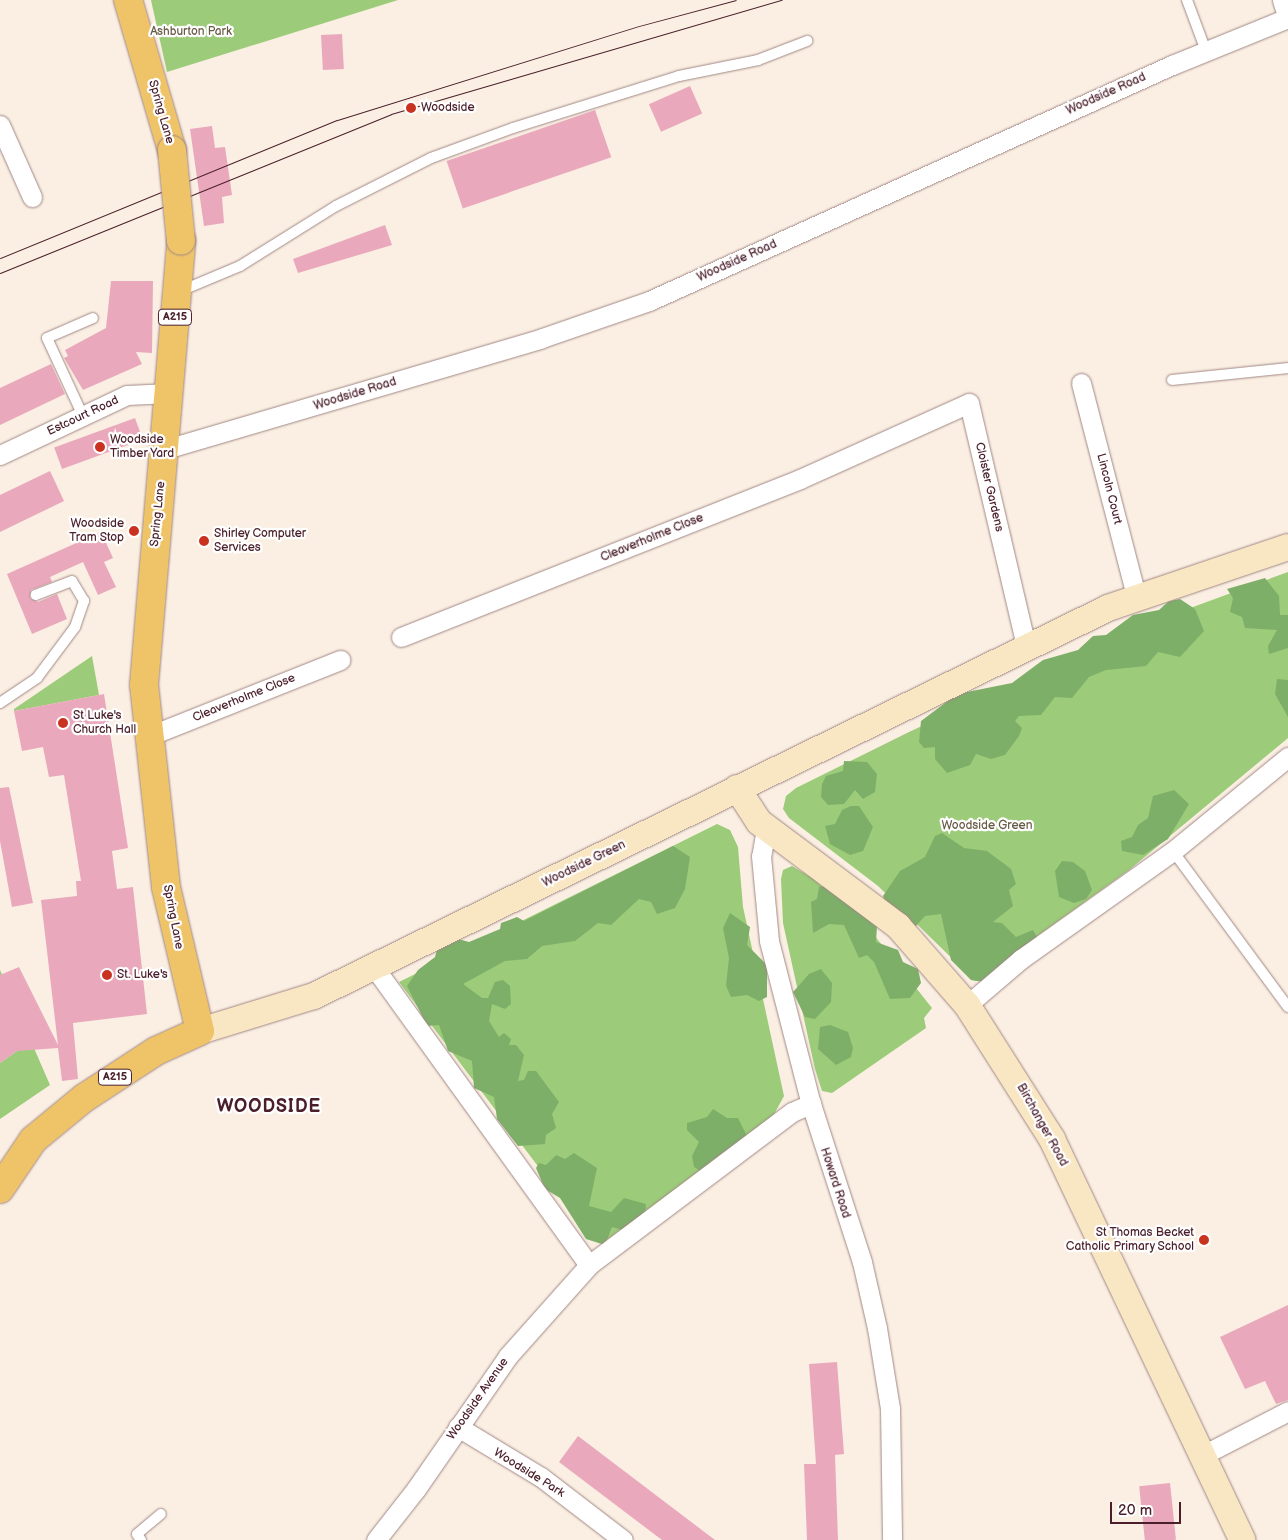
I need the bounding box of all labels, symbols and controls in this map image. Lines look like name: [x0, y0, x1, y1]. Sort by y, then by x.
park label: Ashburton Park: [150, 25, 232, 39]
street label: Woodside Road: [1064, 70, 1148, 118]
street label: Spring Lane: [145, 79, 177, 145]
place label: Woodside: [421, 101, 475, 115]
marker: Woodside: [405, 102, 417, 114]
street label: Woodside Road: [695, 237, 779, 285]
road number: A215: [158, 308, 192, 326]
street label: Woodside Road: [312, 375, 398, 413]
street label: Estcourt Road: [45, 393, 121, 439]
place label: Woodside Timber Yard: [110, 433, 175, 461]
marker: Woodside Timber Yard: [94, 441, 106, 453]
street label: Cloister Gardens: [972, 441, 1006, 533]
street label: Lincoln Court: [1093, 452, 1125, 526]
street label: Spring Lane: [147, 481, 169, 547]
street label: Cleaverholme Close: [599, 511, 705, 565]
place label: Woodside Tram Stop: [69, 517, 124, 545]
marker: Woodside Tram Stop: [128, 525, 140, 537]
place label: Shirley Computer Services: [214, 527, 307, 555]
marker: Shirley Computer Services: [198, 535, 210, 547]
street label: Cleaverholme Close: [191, 671, 297, 725]
place label: St Luke's Church Hall: [73, 709, 136, 737]
marker: St Luke's Church Hall: [57, 717, 69, 729]
park label: Woodside Green: [942, 819, 1032, 833]
street label: Woodside Green: [540, 838, 628, 890]
street label: Spring Lane: [160, 883, 186, 951]
place label: St. Luke's: [117, 968, 168, 982]
marker: St. Luke's: [101, 969, 113, 981]
road number: A215: [98, 1068, 132, 1086]
street label: Birchanger Road: [1013, 1081, 1071, 1169]
district label: WOODSIDE: [216, 1096, 322, 1118]
street label: Howard Road: [817, 1146, 853, 1220]
place label: St Thomas Becket Catholic Primary School: [1065, 1226, 1194, 1254]
marker: St Thomas Becket Catholic Primary School: [1198, 1234, 1210, 1246]
street label: Woodside Avenue: [444, 1355, 512, 1443]
street label: Woodside Park: [491, 1445, 567, 1501]
scale bar: [1113, 1492, 1184, 1524]
text: 20 m: [1118, 1501, 1152, 1520]

